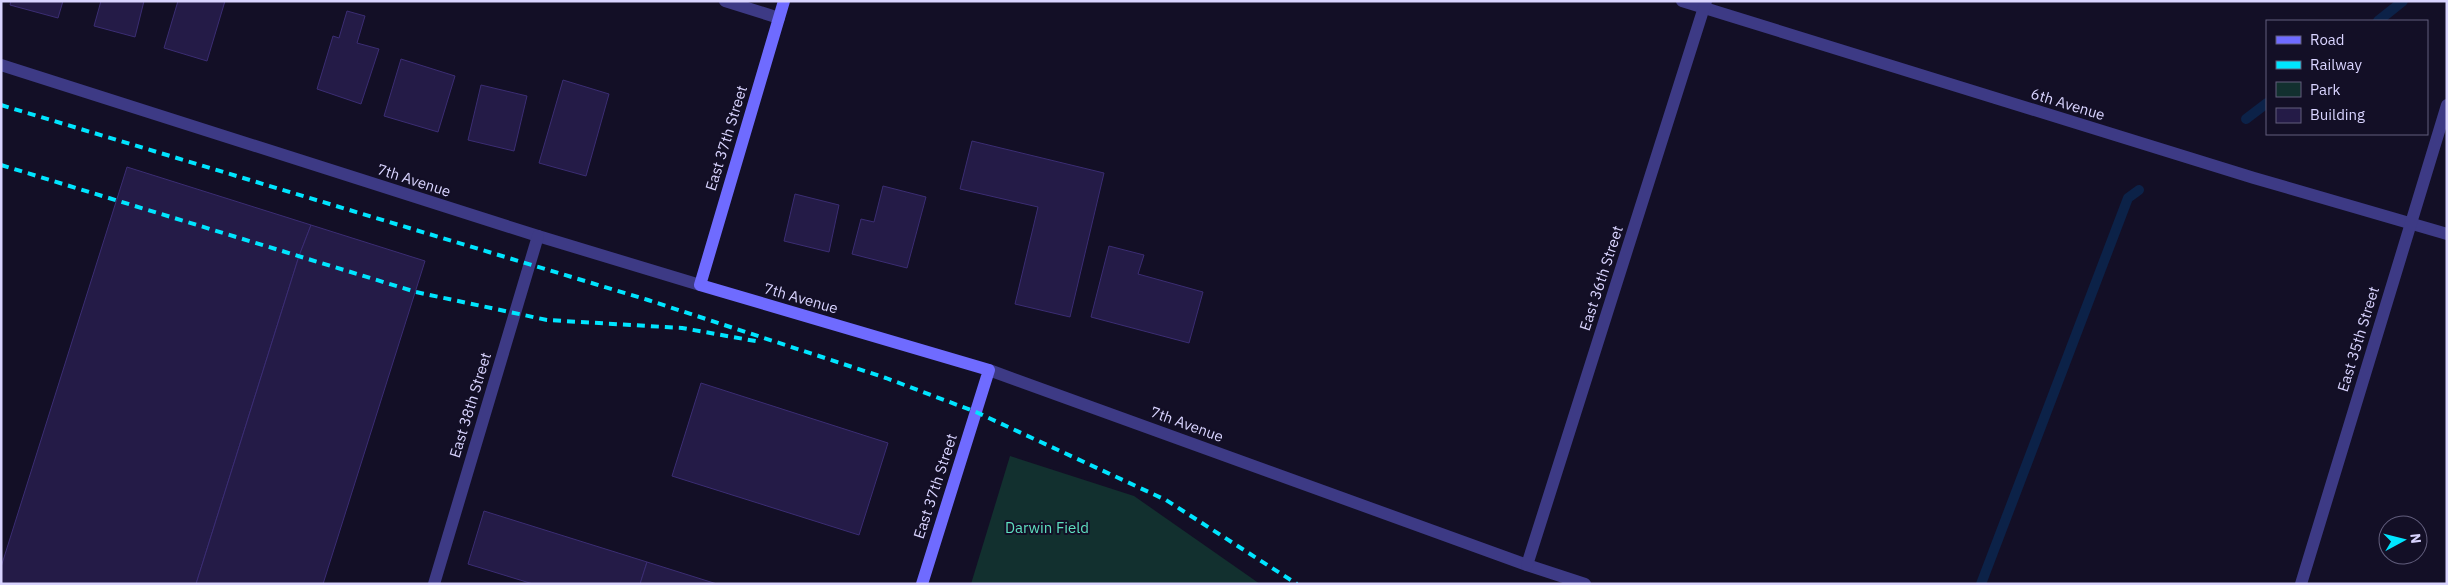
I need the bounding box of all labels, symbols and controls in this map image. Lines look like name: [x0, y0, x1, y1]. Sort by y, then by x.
legend: [2266, 20, 2428, 135]
text: Road: [2310, 30, 2345, 49]
text: Railway: [2310, 55, 2363, 74]
text: Park: [2310, 80, 2340, 99]
street label: East 37th Street: [701, 83, 751, 193]
street label: 6th Avenue: [2029, 84, 2107, 124]
text: Building: [2310, 105, 2365, 124]
street label: 7th Avenue: [375, 159, 453, 201]
street label: East 36th Street: [1575, 223, 1627, 333]
street label: 7th Avenue: [762, 278, 840, 318]
street label: East 35th Street: [2333, 284, 2383, 394]
street label: East 38th Street: [445, 350, 495, 460]
street label: 7th Avenue: [1148, 402, 1226, 446]
street label: East 37th Street: [909, 431, 961, 541]
north arrow: [2378, 515, 2428, 565]
park label: Darwin Field: [1005, 518, 1089, 537]
text: N: [2406, 532, 2425, 545]

